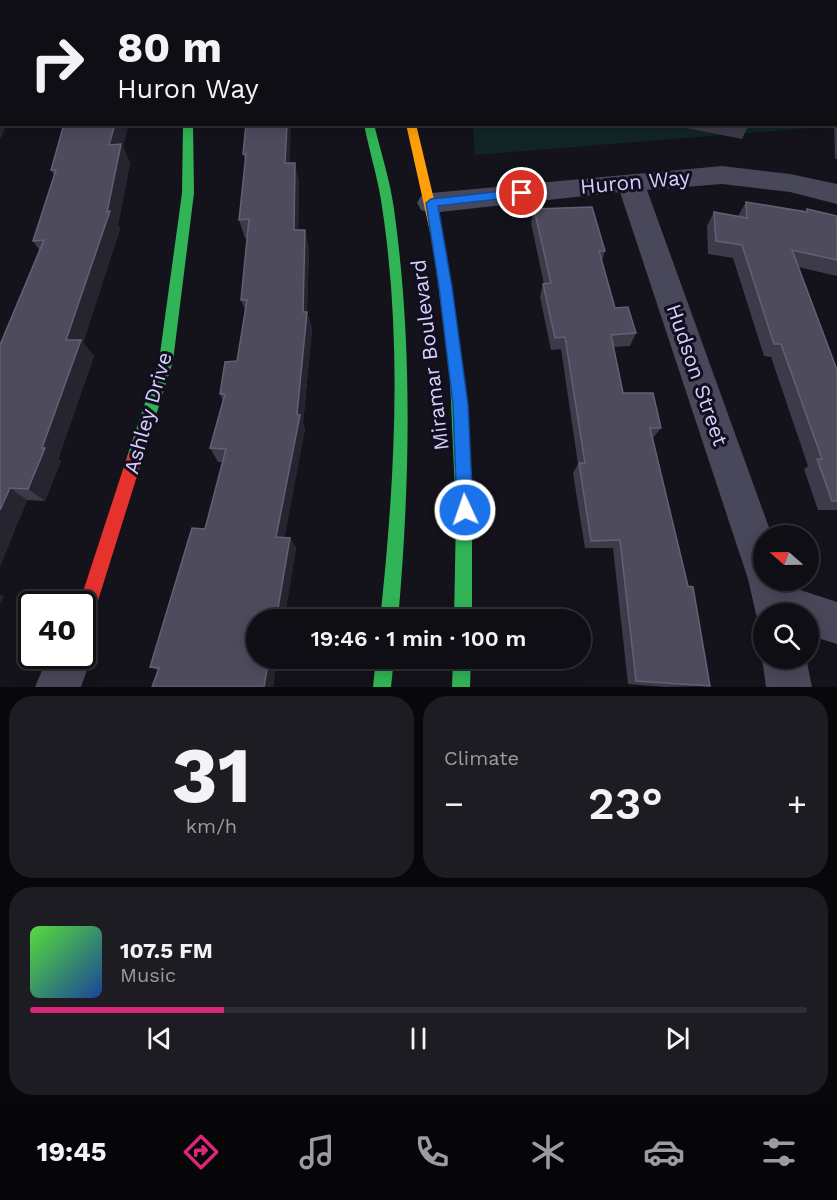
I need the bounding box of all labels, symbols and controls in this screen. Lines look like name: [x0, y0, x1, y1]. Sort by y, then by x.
text: 80 m: [117, 23, 222, 72]
icon: right: [18, 24, 96, 102]
text: Huron Way: [117, 73, 259, 105]
street label: Huron Way: [579, 164, 691, 199]
pin: [496, 167, 547, 218]
icon: arrive: [505, 176, 538, 209]
street label: Miramar Boulevard: [405, 258, 454, 452]
street label: Hudson Street: [661, 301, 734, 449]
street label: Ashley Drive: [118, 349, 177, 477]
position arrow: [433, 478, 497, 542]
north arrow: [753, 525, 819, 591]
map controls: [753, 525, 819, 669]
speed limit sign: 40: [18, 591, 96, 669]
button: search: [753, 603, 819, 669]
text: 19:46 · 1 min · 100 m: [311, 626, 526, 651]
text: 31: [172, 729, 251, 821]
text: Climate: [444, 746, 519, 770]
text: 23°: [588, 777, 663, 830]
text: −: [444, 784, 464, 823]
text: +: [787, 784, 807, 823]
text: km/h: [186, 814, 237, 838]
text: 107.5 FM: [120, 938, 213, 963]
text: Music: [120, 963, 176, 987]
icon: previous: [143, 1022, 176, 1055]
icon: pause: [402, 1022, 435, 1055]
icon: next: [661, 1022, 694, 1055]
icon: directions: [180, 1131, 222, 1173]
icon: music: [296, 1131, 338, 1173]
icon: phone: [411, 1131, 453, 1173]
icon: climate: [527, 1131, 569, 1173]
icon: car: [643, 1131, 685, 1173]
icon: filters: [758, 1131, 800, 1173]
text: 19:45: [37, 1136, 106, 1168]

